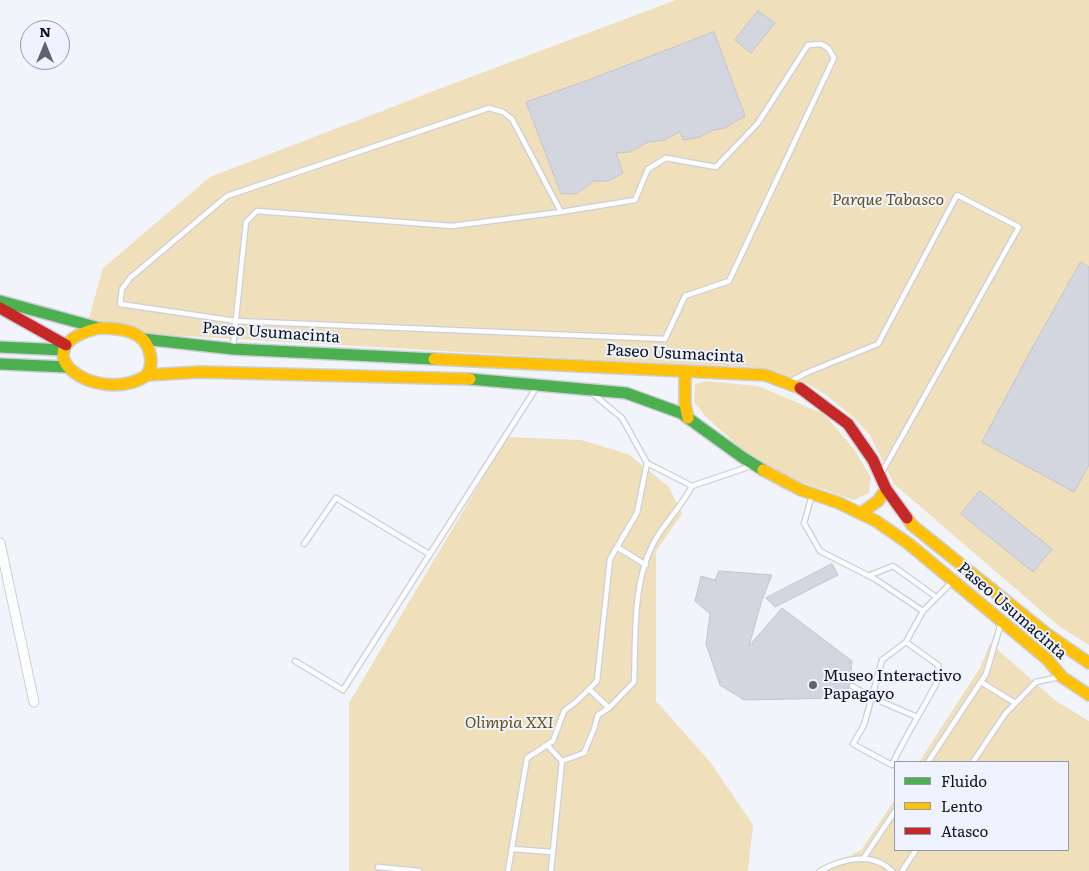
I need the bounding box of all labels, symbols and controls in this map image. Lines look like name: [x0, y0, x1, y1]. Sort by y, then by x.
north arrow: [20, 20, 70, 70]
text: N: [39, 21, 51, 41]
park label: Parque Tabasco: [832, 190, 944, 210]
street label: Paseo Usumacinta: [201, 319, 341, 347]
street label: Paseo Usumacinta: [605, 341, 745, 367]
street label: Paseo Usumacinta: [954, 558, 1070, 664]
place label: Museo Interactivo Papagayo: [823, 666, 962, 704]
marker: Museo Interactivo Papagayo: [807, 679, 819, 691]
park label: Olimpia XXI: [465, 713, 553, 733]
legend: [894, 761, 1069, 851]
text: Fluido: [941, 769, 987, 792]
text: Lento: [941, 794, 982, 817]
text: Atasco: [941, 819, 988, 842]

